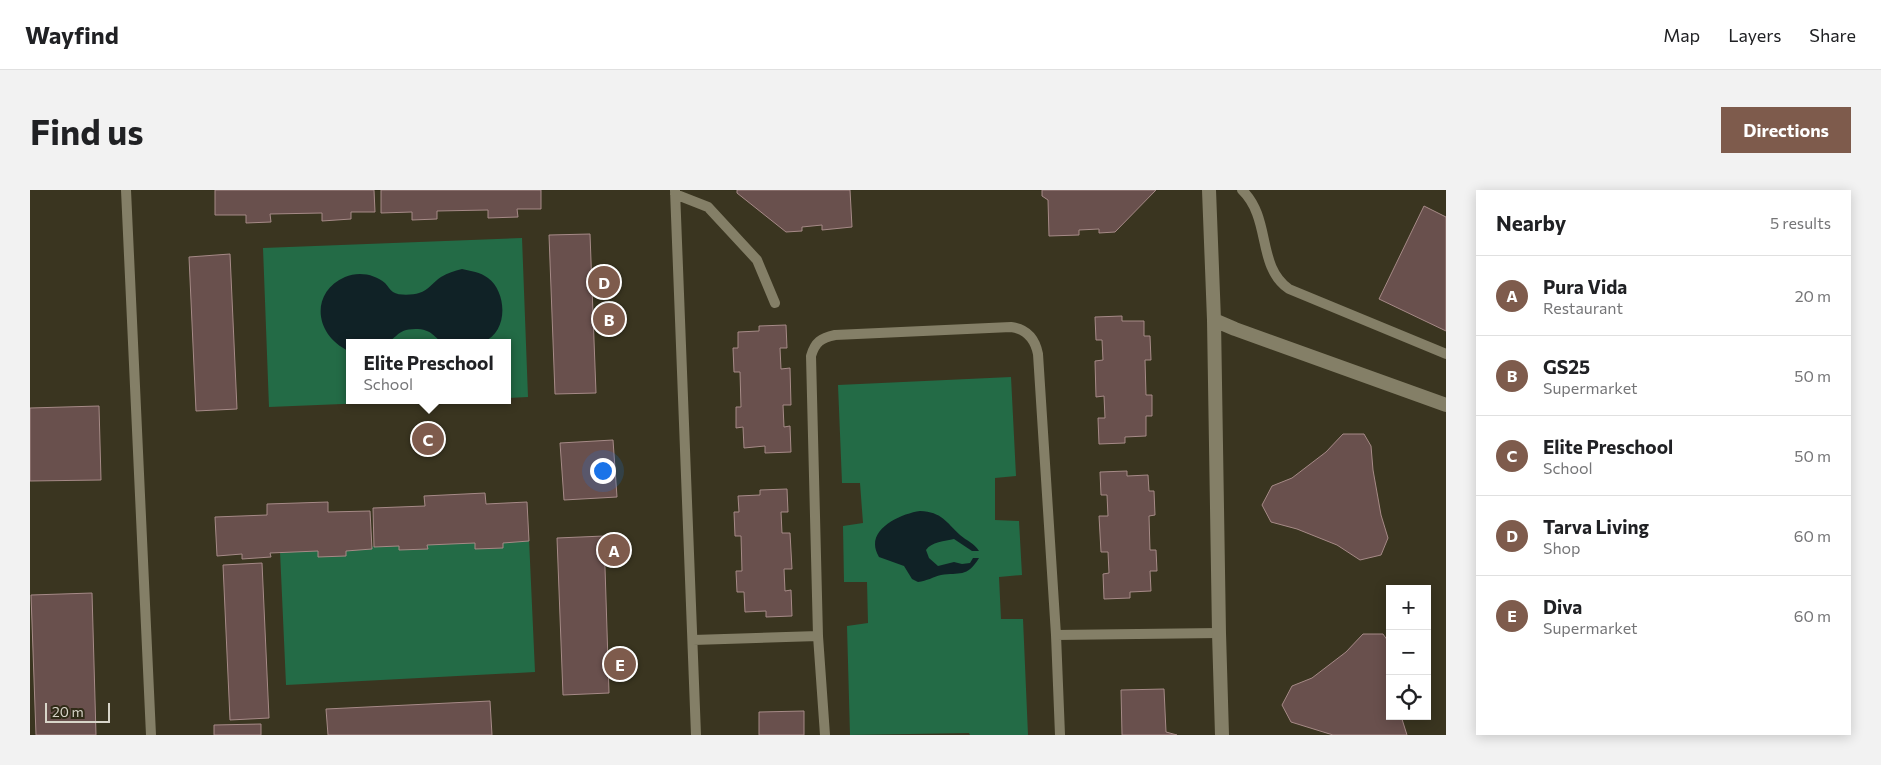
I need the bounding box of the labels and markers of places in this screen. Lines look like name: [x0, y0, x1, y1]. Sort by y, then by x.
pin: D: [588, 263, 620, 301]
pin: B: [593, 300, 625, 338]
pin: C: [412, 420, 444, 458]
pin: A: [598, 531, 630, 569]
pin: E: [604, 645, 636, 683]

